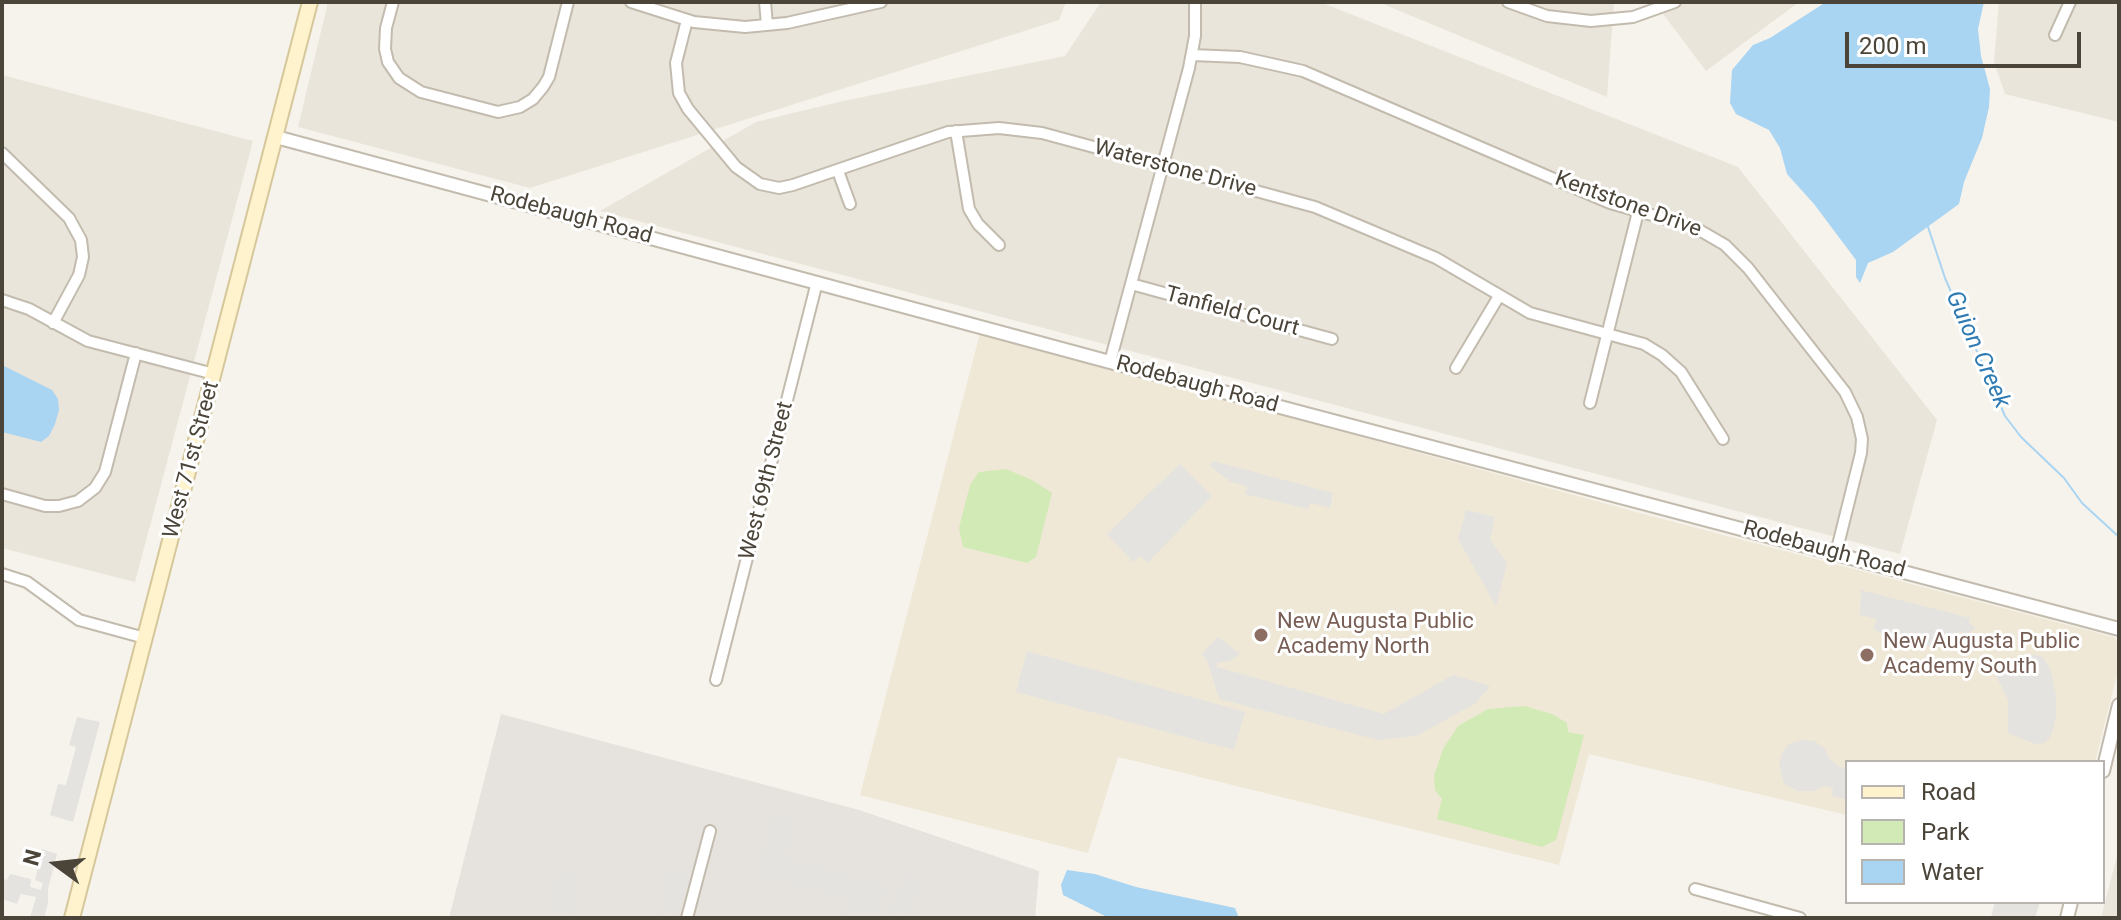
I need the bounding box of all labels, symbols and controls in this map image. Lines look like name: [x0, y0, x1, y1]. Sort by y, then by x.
scale bar: [1849, 16, 2085, 66]
text: 200 m: [1859, 32, 1926, 60]
street label: Waterstone Drive: [1091, 135, 1259, 203]
street label: Kentstone Drive: [1551, 166, 1705, 244]
street label: Rodebaugh Road: [487, 182, 655, 250]
street label: Tanfield Court: [1162, 281, 1302, 343]
water label: Guion Creek: [1938, 287, 2016, 413]
street label: Rodebaugh Road: [1113, 351, 1281, 419]
street label: West 71st Street: [158, 379, 226, 541]
street label: West 69th Street: [735, 399, 799, 563]
street label: Rodebaugh Road: [1740, 516, 1908, 584]
place label: New Augusta Public Academy North: [1277, 609, 1474, 660]
marker: New Augusta Public Academy North: [1252, 626, 1270, 644]
place label: New Augusta Public Academy South: [1883, 629, 2080, 680]
marker: New Augusta Public Academy South: [1858, 646, 1876, 664]
legend: [1845, 760, 2105, 904]
text: Road: [1921, 778, 1976, 806]
text: Park: [1921, 818, 1969, 846]
north arrow: [16, 824, 96, 904]
text: N: [18, 847, 46, 868]
text: Water: [1921, 858, 1984, 886]

